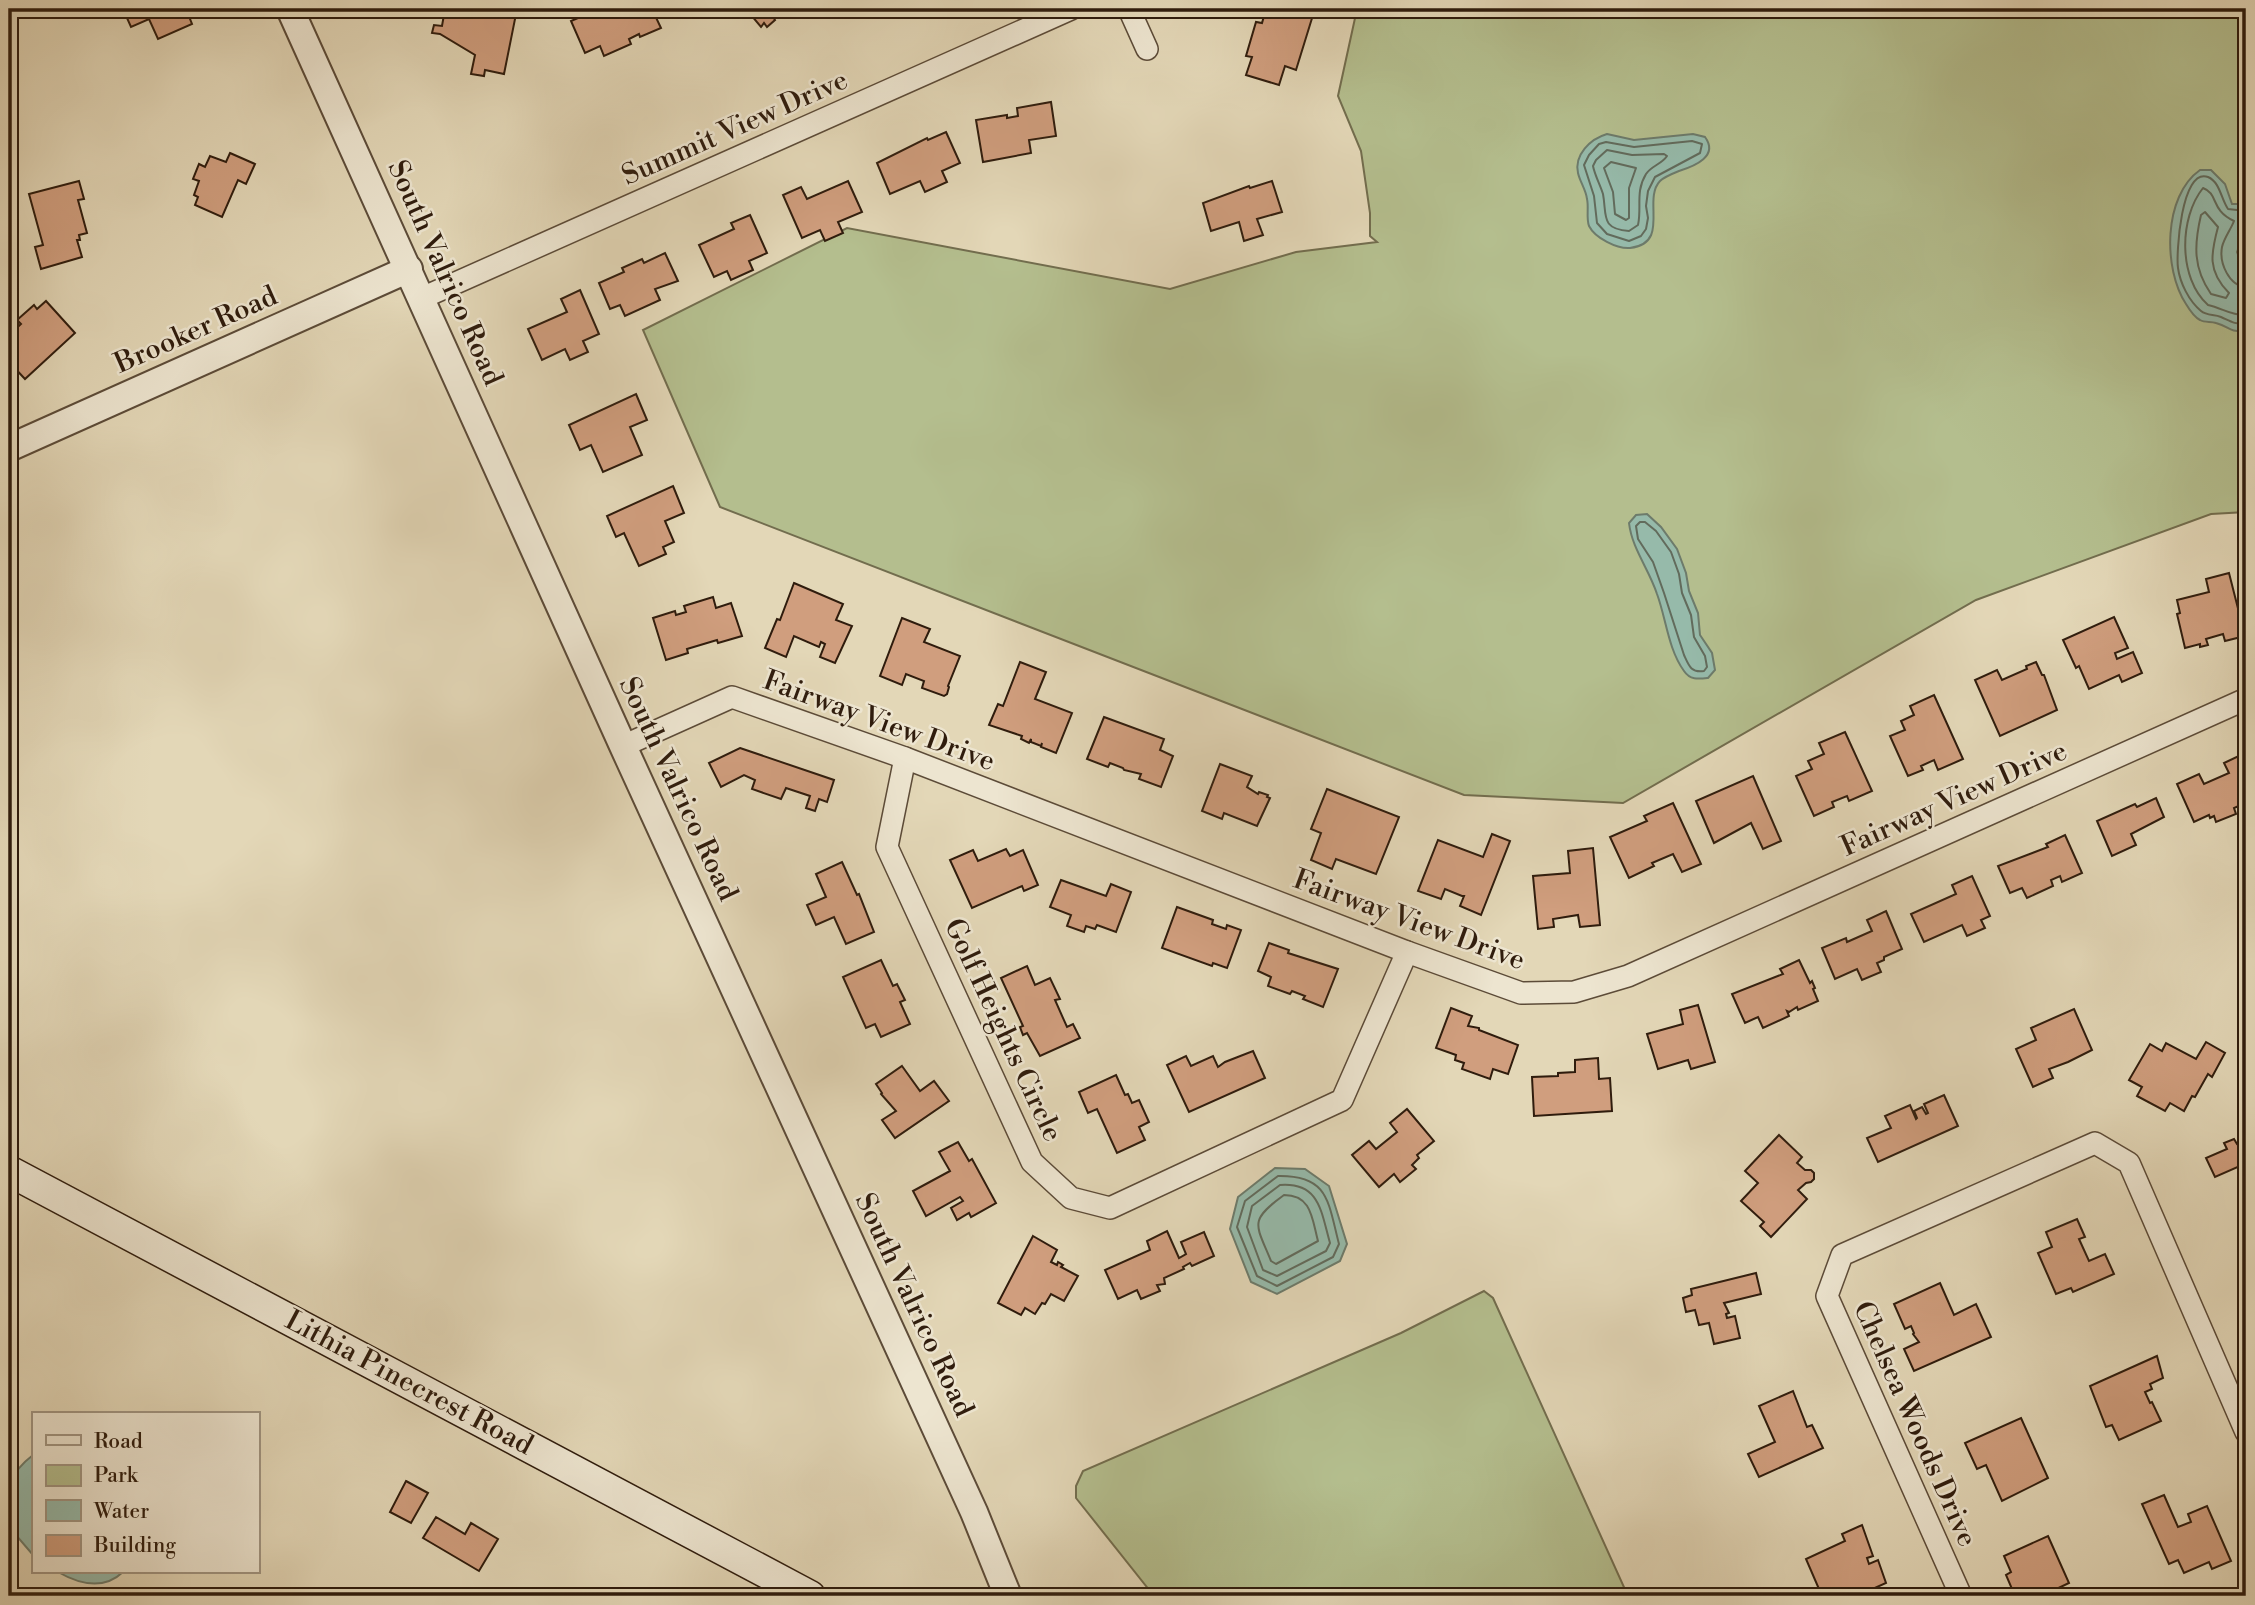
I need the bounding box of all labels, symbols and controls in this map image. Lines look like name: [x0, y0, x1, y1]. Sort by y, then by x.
street label: Summit View Drive: [617, 62, 853, 194]
street label: South Valrico Road: [380, 155, 510, 391]
street label: Brooker Road: [108, 279, 283, 382]
street label: Fairway View Drive: [758, 663, 1000, 779]
street label: South Valrico Road: [611, 671, 745, 907]
street label: Fairway View Drive: [1835, 733, 2073, 865]
street label: Fairway View Drive: [1288, 862, 1530, 978]
street label: Golf Heights Circle: [936, 913, 1070, 1147]
street label: South Valrico Road: [847, 1187, 981, 1423]
street label: Chelsea Woods Drive: [1845, 1296, 1985, 1552]
street label: Lithia Pinecrest Road: [279, 1303, 539, 1463]
legend: [32, 1412, 259, 1574]
text: Road: [94, 1429, 143, 1455]
text: Park: [94, 1463, 139, 1489]
text: Water: [93, 1499, 149, 1525]
text: Building: [93, 1533, 176, 1559]

